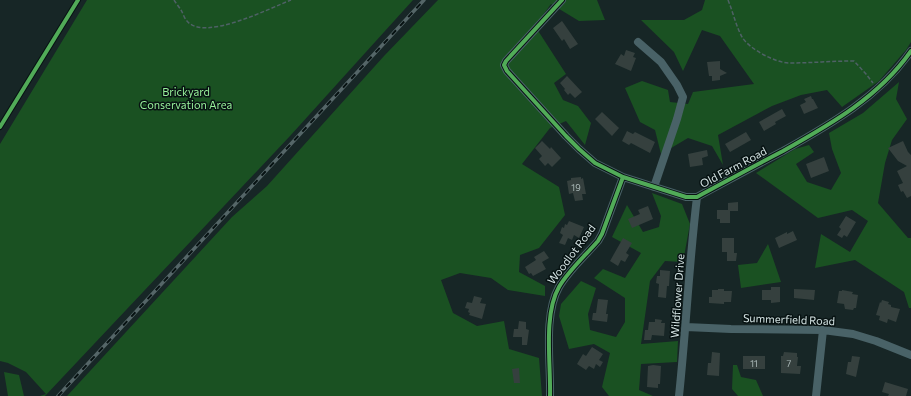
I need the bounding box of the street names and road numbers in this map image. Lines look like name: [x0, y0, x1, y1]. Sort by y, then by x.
street label: Old Farm Road: [697, 144, 769, 190]
street label: Woodlot Road: [544, 222, 598, 286]
street label: Wildflower Drive: [668, 253, 686, 338]
street label: Summerfield Road: [743, 311, 835, 327]

